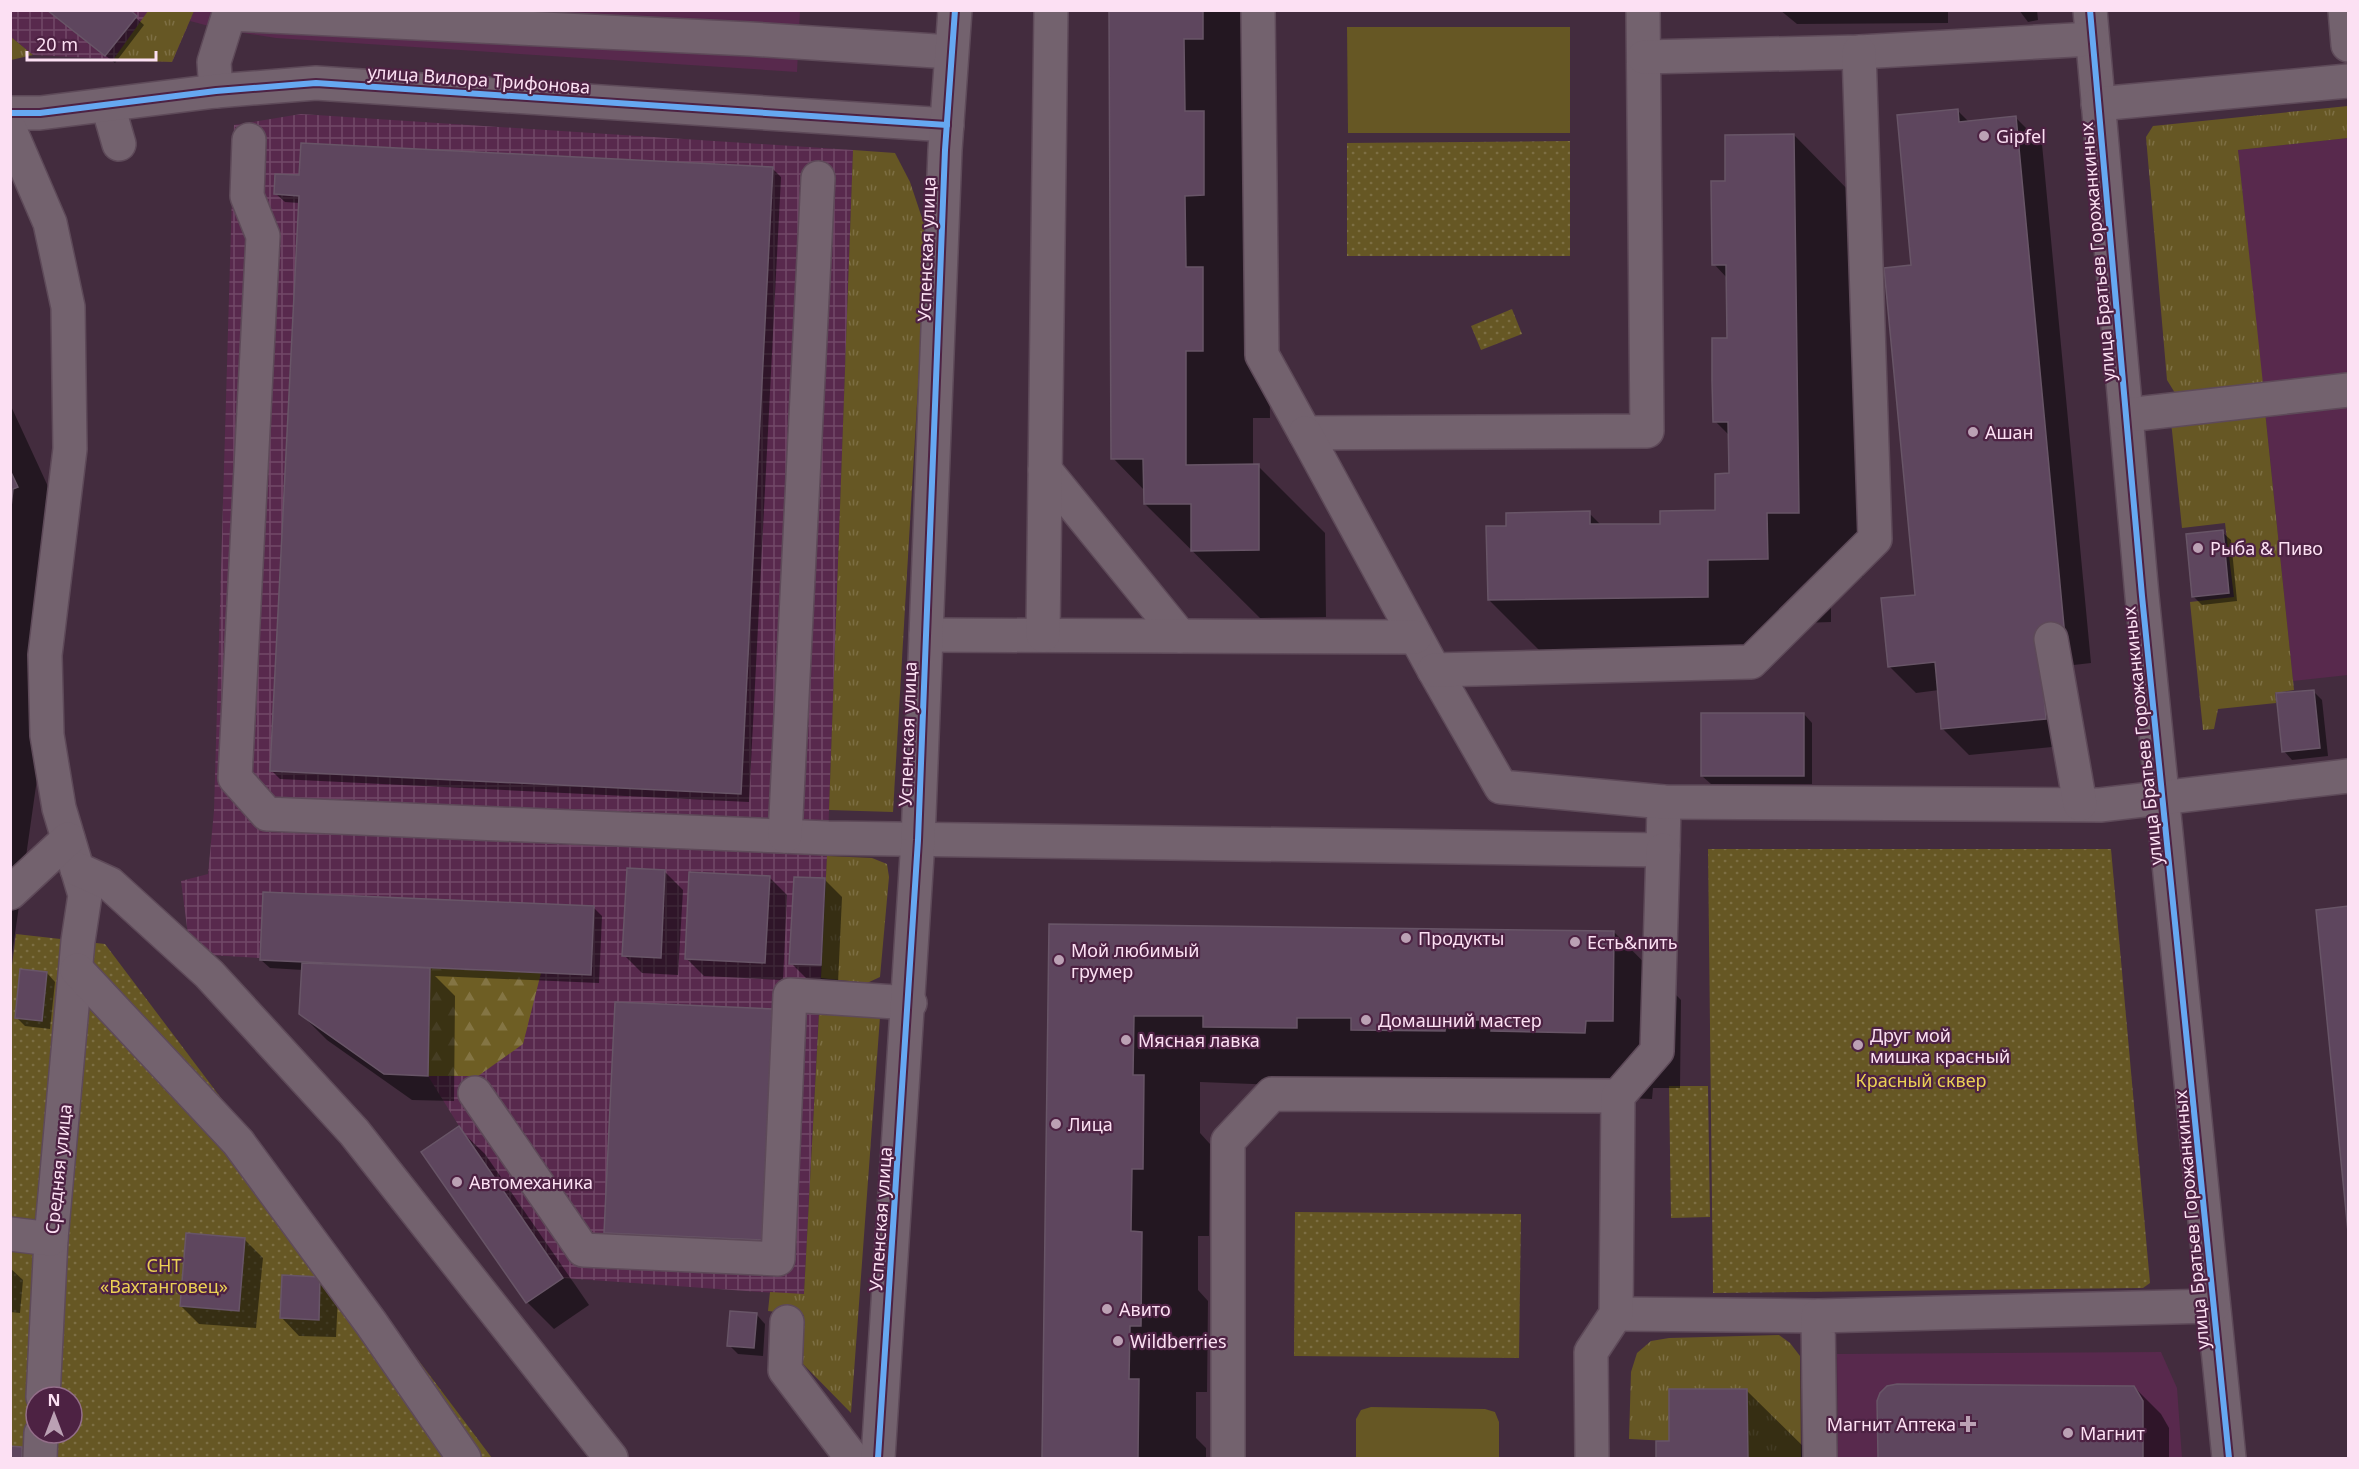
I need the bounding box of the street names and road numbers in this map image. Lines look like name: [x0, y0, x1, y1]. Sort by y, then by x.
street label: улица Вилора Трифонова: [367, 59, 591, 99]
street label: улица Братьев Горожанкиных: [2074, 121, 2120, 382]
street label: Успенская улица: [911, 176, 941, 322]
street label: улица Братьев Горожанкиных: [2116, 605, 2168, 866]
street label: Успенская улица: [892, 661, 922, 807]
street label: улица Братьев Горожанкиных: [2168, 1089, 2214, 1350]
street label: Средняя улица: [39, 1103, 77, 1235]
street label: Успенская улица: [863, 1146, 897, 1292]

